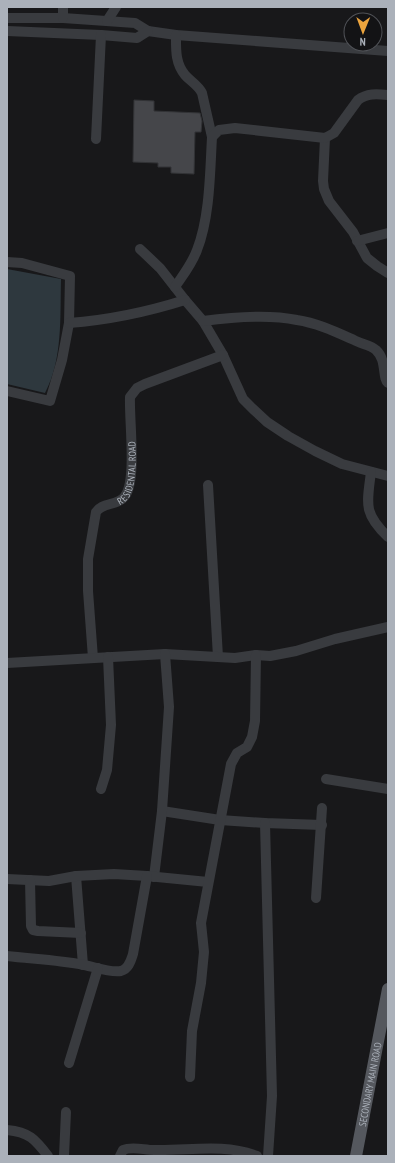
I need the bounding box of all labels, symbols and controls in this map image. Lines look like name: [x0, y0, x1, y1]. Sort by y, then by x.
north arrow: [343, 12, 383, 52]
text: N: [360, 35, 366, 49]
street label: RESIDENTAL ROAD: [115, 441, 139, 508]
street label: SECONDARY MAIN ROAD: [356, 1041, 385, 1127]

